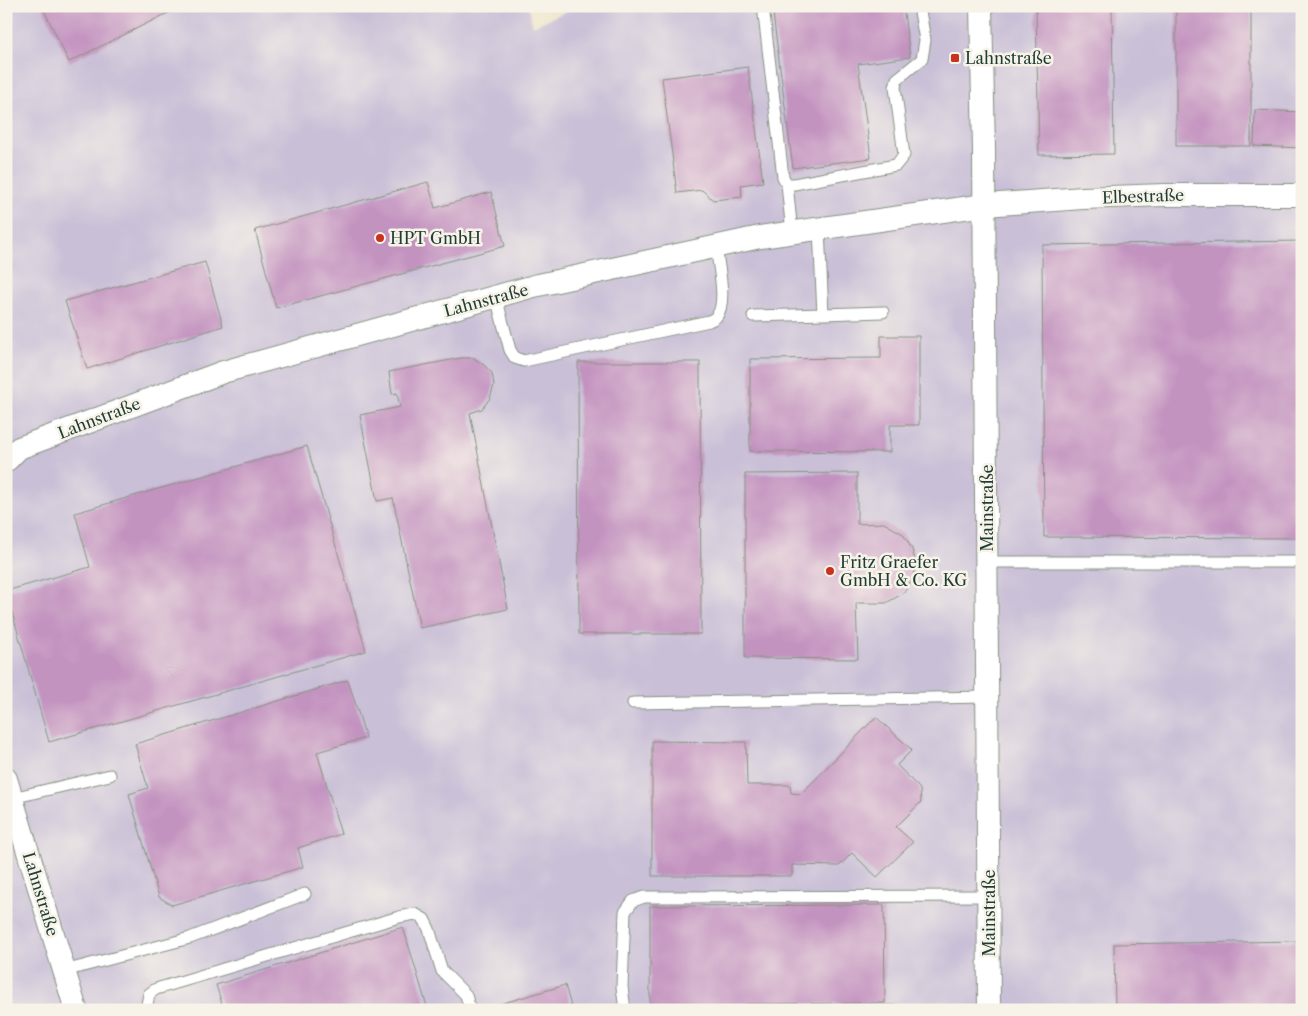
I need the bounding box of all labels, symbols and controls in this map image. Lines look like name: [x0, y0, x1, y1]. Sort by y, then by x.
place label: Lahnstraße: [965, 48, 1052, 68]
marker: Lahnstraße: [949, 52, 961, 64]
street label: Elbestraße: [1102, 185, 1184, 207]
place label: HPT GmbH: [390, 228, 481, 248]
marker: HPT GmbH: [374, 232, 386, 244]
street label: Lahnstraße: [442, 279, 530, 321]
street label: Lahnstraße: [55, 393, 143, 443]
street label: Mainstraße: [977, 464, 997, 552]
place label: Fritz Graefer GmbH & Co. KG: [840, 552, 967, 590]
marker: Fritz Graefer GmbH & Co. KG: [824, 565, 836, 577]
street label: Lahnstraße: [19, 850, 63, 938]
street label: Mainstraße: [979, 869, 999, 957]

